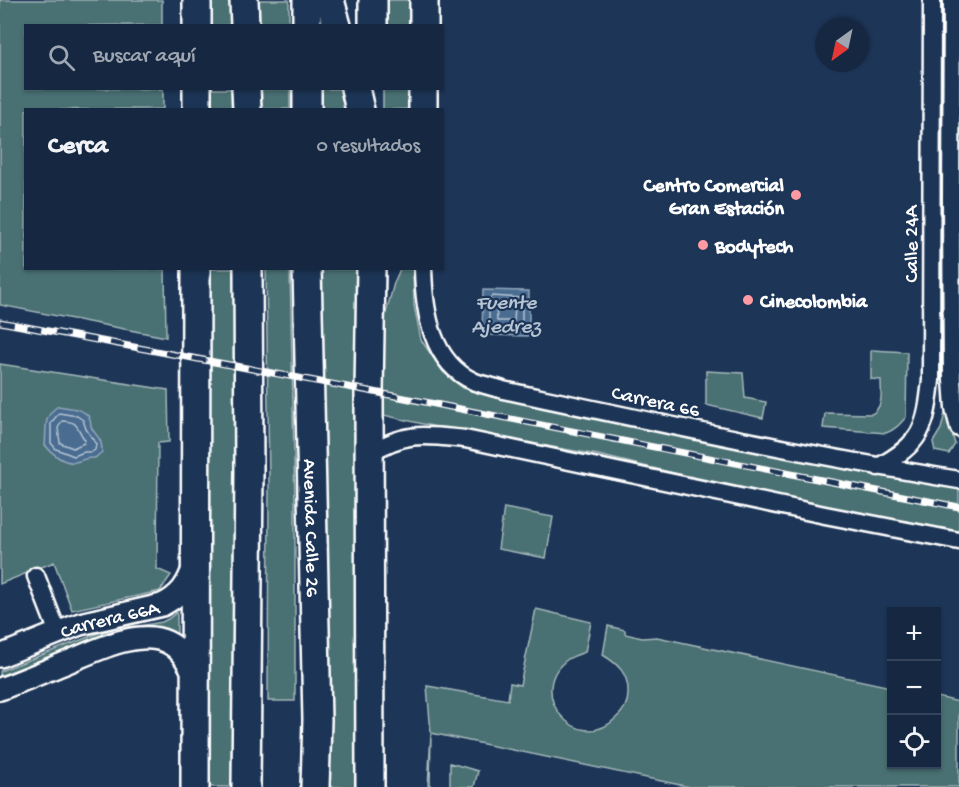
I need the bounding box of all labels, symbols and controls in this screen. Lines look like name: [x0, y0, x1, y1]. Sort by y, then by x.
north arrow: [815, 18, 869, 72]
search box: [24, 24, 444, 90]
icon: search: [45, 41, 78, 74]
text: Buscar aquí: [93, 44, 196, 70]
text: Cerca: [48, 132, 108, 163]
text: 0 resultados: [317, 136, 420, 159]
place label: Centro Comercial Gran Estación: [643, 176, 785, 222]
marker: Centro Comercial Gran Estación: [789, 188, 803, 202]
street label: Calle 24A: [902, 204, 925, 282]
place label: Bodytech: [714, 237, 793, 260]
marker: Bodytech: [696, 238, 710, 252]
water label: Fuente Ajedrez: [471, 292, 542, 341]
place label: Cinecolombia: [759, 292, 868, 315]
marker: Cinecolombia: [741, 293, 755, 307]
street label: Carrera 66: [609, 383, 702, 424]
street label: Avenida Calle 26: [296, 459, 322, 598]
street label: Carrera 66A: [58, 598, 163, 646]
map controls: [887, 607, 941, 769]
button: +: [887, 607, 941, 661]
button: −: [887, 661, 941, 715]
button: locate: [887, 715, 941, 769]

